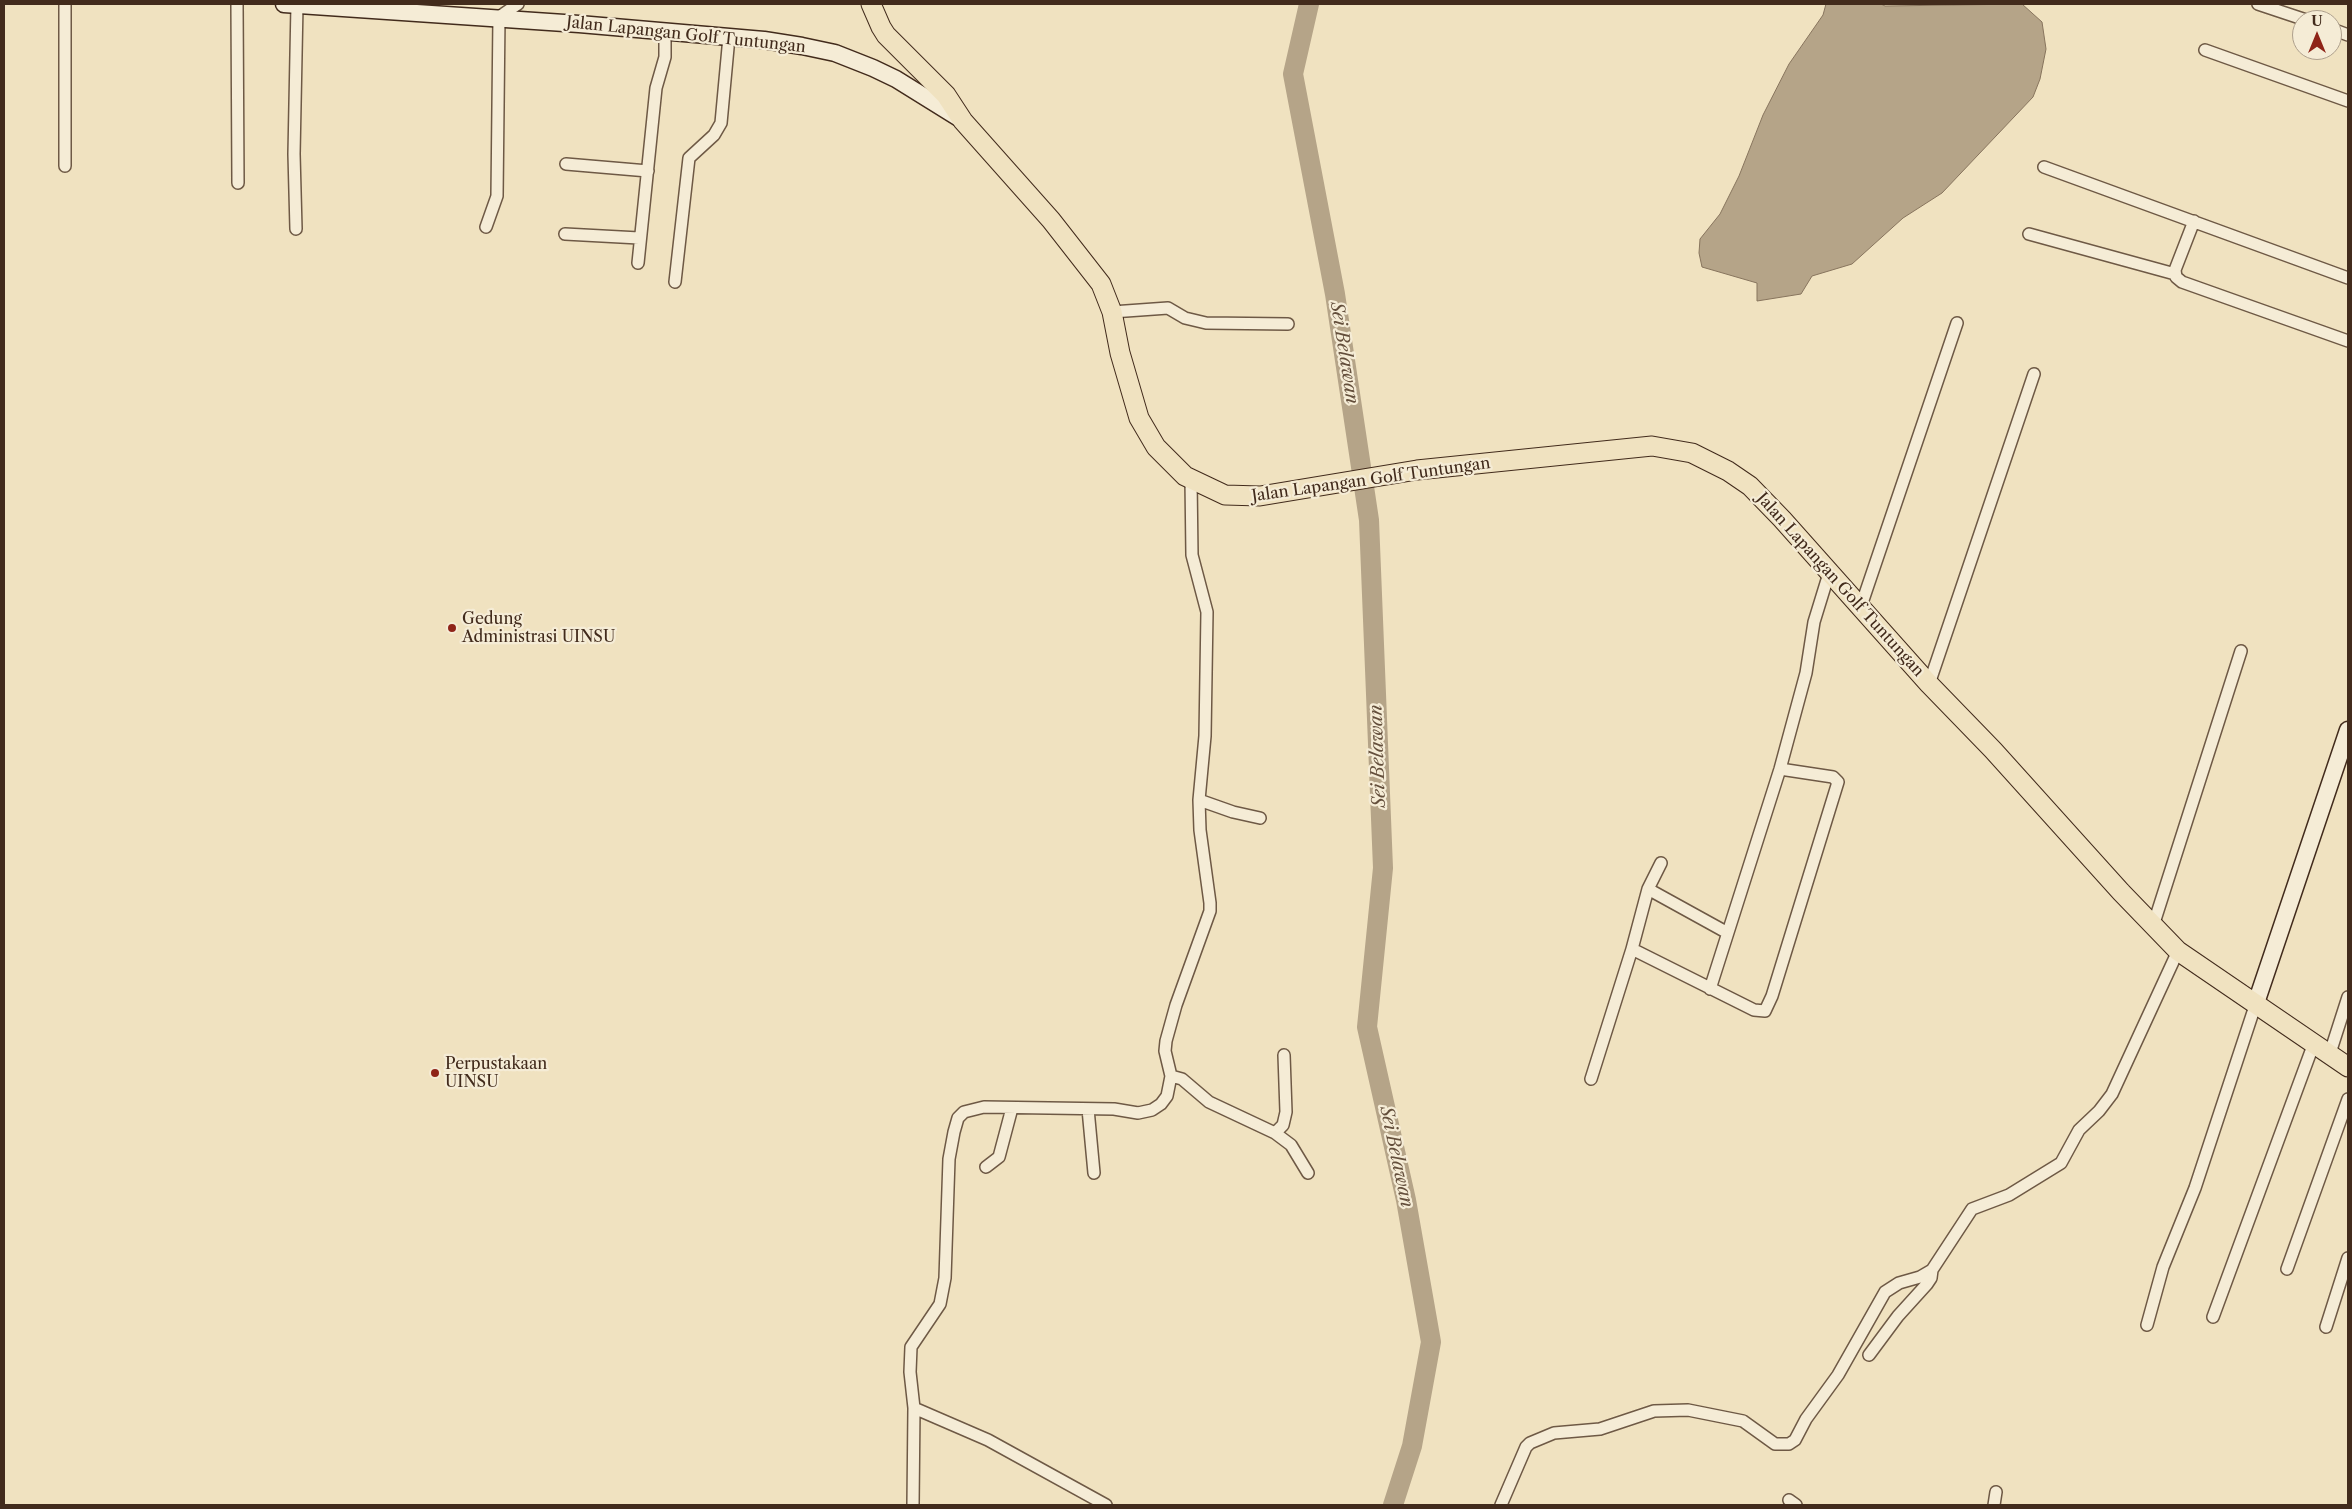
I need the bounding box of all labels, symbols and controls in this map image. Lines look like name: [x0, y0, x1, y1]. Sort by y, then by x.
north arrow: [2292, 10, 2342, 60]
text: U: [2311, 12, 2323, 30]
street label: Jalan Lapangan Golf Tuntungan: [565, 13, 807, 57]
water label: Sei Belawan: [1325, 300, 1363, 406]
street label: Jalan Lapangan Golf Tuntungan: [1250, 454, 1492, 506]
street label: Jalan Lapangan Golf Tuntungan: [1752, 489, 1928, 681]
place label: Gedung Administrasi UINSU: [462, 609, 615, 647]
marker: Gedung Administrasi UINSU: [446, 622, 458, 634]
water label: Sei Belawan: [1365, 704, 1391, 808]
place label: Perpustakaan UINSU: [445, 1054, 547, 1092]
marker: Perpustakaan UINSU: [429, 1067, 441, 1079]
water label: Sei Belawan: [1375, 1104, 1417, 1210]

